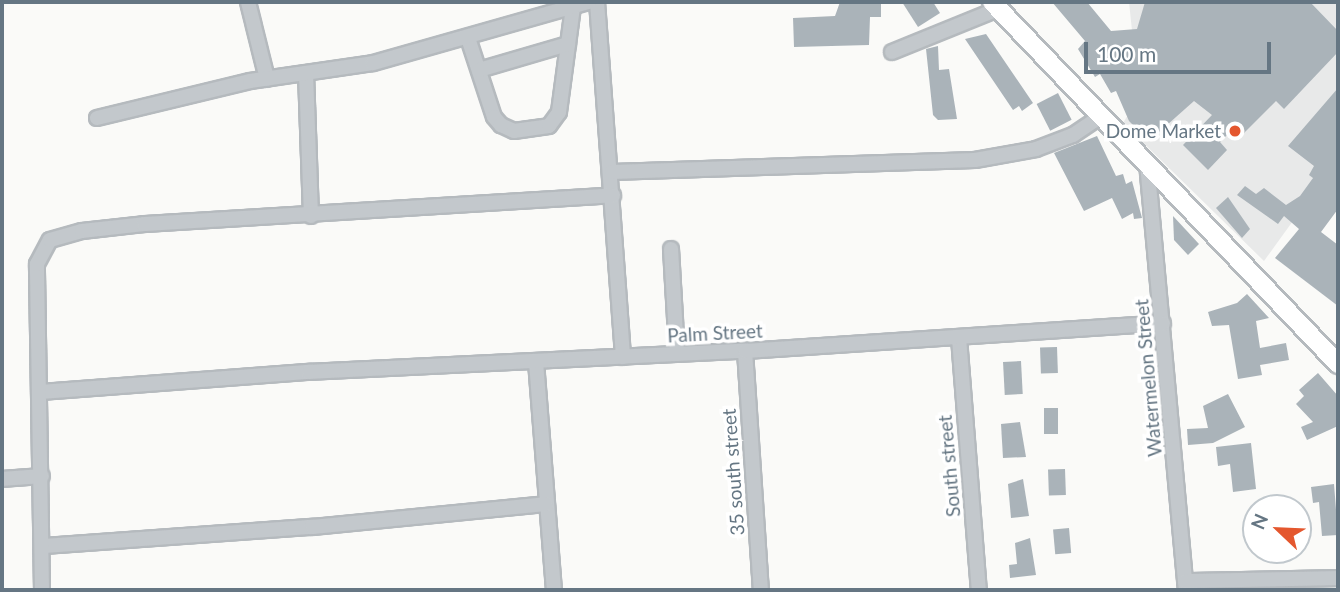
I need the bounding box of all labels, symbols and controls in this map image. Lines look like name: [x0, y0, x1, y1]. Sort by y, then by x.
scale bar: [1088, 28, 1275, 72]
text: 100 m: [1097, 41, 1156, 66]
place label: Dome Market: [1106, 120, 1221, 142]
marker: Dome Market: [1227, 123, 1243, 139]
street label: Watermelon Street: [1130, 298, 1166, 458]
street label: Palm Street: [667, 319, 763, 347]
street label: 35 south street: [717, 408, 749, 536]
street label: South street: [933, 414, 965, 518]
north arrow: [1242, 494, 1312, 564]
text: N: [1246, 510, 1272, 533]

